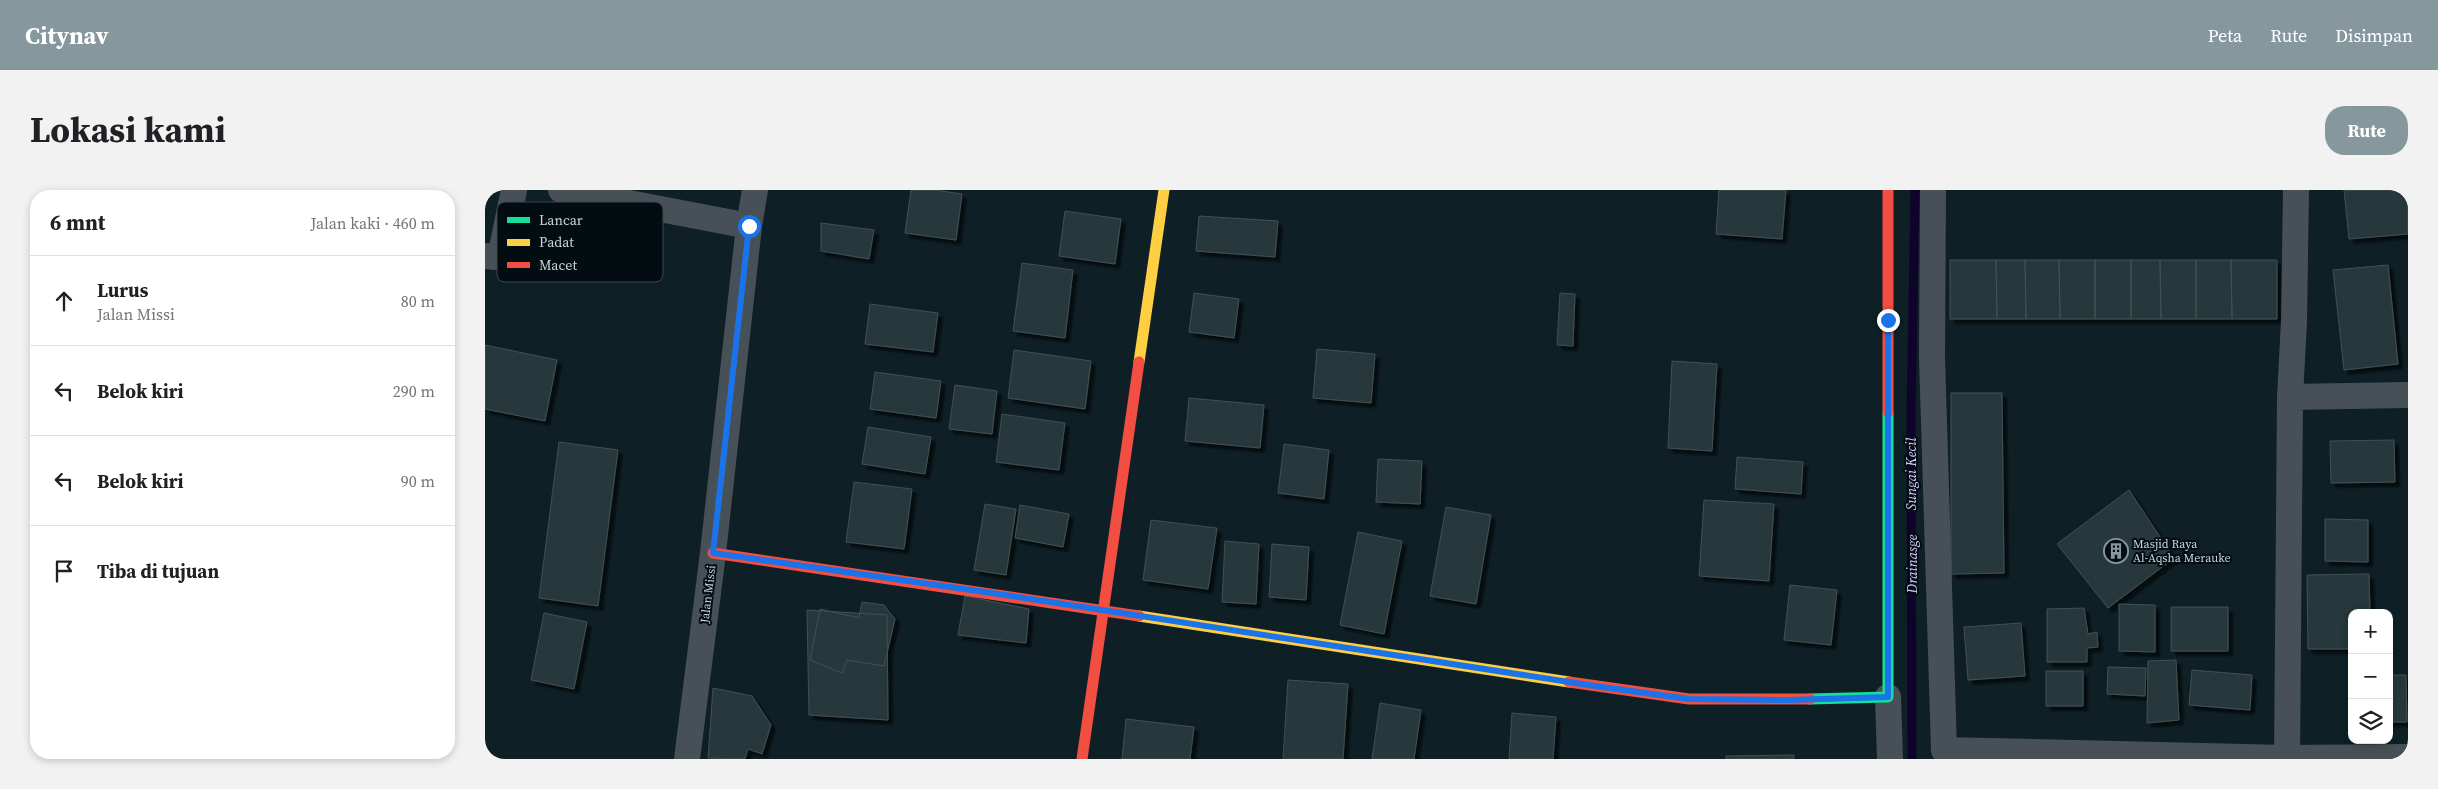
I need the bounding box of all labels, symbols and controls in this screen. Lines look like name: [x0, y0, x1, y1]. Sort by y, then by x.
text: Citynav: [25, 19, 109, 52]
text: Peta: [2208, 23, 2242, 48]
text: Rute: [2270, 23, 2307, 48]
text: Disimpan: [2335, 23, 2413, 48]
text: Lokasi kami: [30, 106, 226, 154]
button: Rute: [2325, 106, 2408, 155]
legend: [497, 202, 663, 282]
text: 6 mnt: [50, 208, 105, 237]
text: Lancar: [539, 210, 583, 230]
text: Jalan kaki · 460 m: [310, 212, 435, 234]
route start: [738, 215, 761, 238]
text: Padat: [539, 232, 574, 252]
text: Macet: [539, 255, 577, 275]
text: Lurus: [97, 277, 148, 303]
icon: ahead: [50, 287, 78, 315]
text: 80 m: [401, 290, 435, 312]
text: Jalan Missi: [97, 303, 175, 325]
route end: [1877, 309, 1900, 332]
icon: left: [50, 377, 78, 405]
text: Belok kiri: [97, 378, 184, 404]
text: 290 m: [393, 380, 435, 402]
water label: Sungai Kecil: [1901, 438, 1921, 510]
icon: left: [50, 467, 78, 495]
text: Belok kiri: [97, 468, 184, 494]
text: 90 m: [401, 470, 435, 492]
water label: Drainasge: [1902, 534, 1922, 594]
place label: Masjid Raya Al-Aqsha Merauke: [2133, 536, 2231, 566]
building icon: Masjid Raya Al-Aqsha Merauke: [2103, 538, 2129, 564]
icon: arrive: [50, 557, 78, 585]
text: Tiba di tujuan: [97, 558, 219, 584]
street label: Jalan Missi: [696, 564, 720, 625]
map controls: [2348, 609, 2393, 744]
button: +: [2348, 609, 2393, 654]
button: −: [2348, 654, 2393, 699]
button: layers: [2348, 699, 2393, 744]

